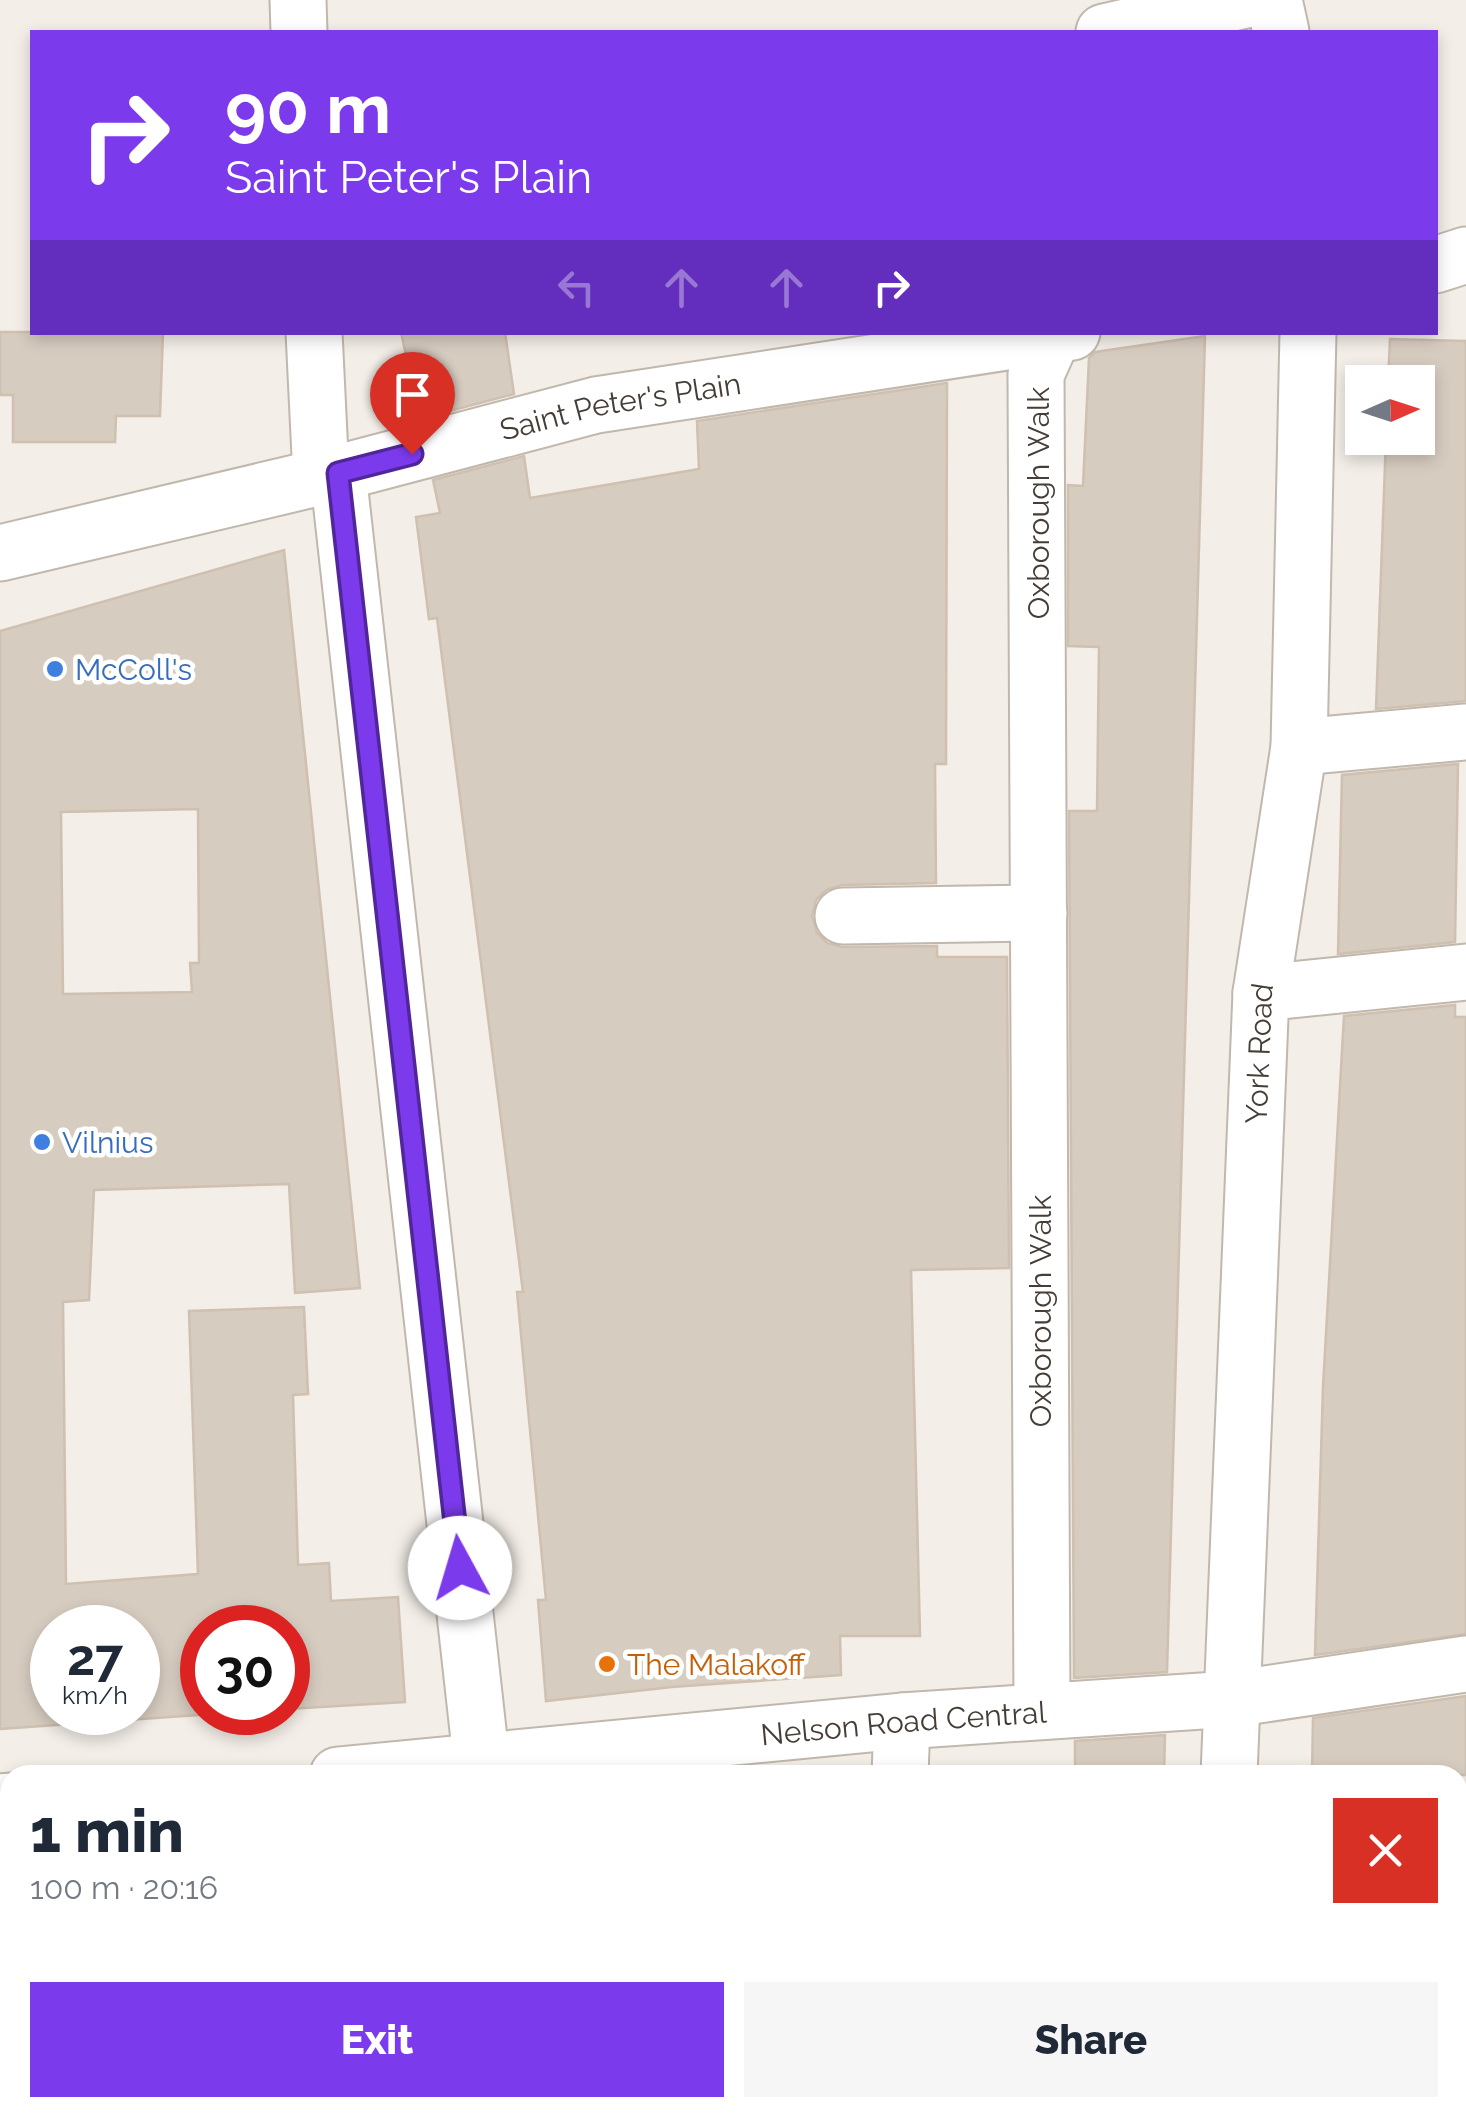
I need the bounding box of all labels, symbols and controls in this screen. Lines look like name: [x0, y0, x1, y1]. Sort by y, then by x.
text: 90 m: [225, 67, 391, 149]
icon: right: [60, 70, 190, 200]
text: Saint Peter's Plain: [225, 151, 592, 204]
icon: left: [549, 260, 604, 315]
icon: ahead: [654, 260, 709, 315]
icon: ahead: [759, 260, 814, 315]
icon: right: [864, 260, 919, 315]
pin: [370, 352, 455, 455]
north arrow: [1345, 365, 1435, 455]
map controls: [1345, 365, 1435, 455]
street label: Saint Peter's Plain: [496, 366, 743, 447]
icon: arrive: [385, 367, 440, 422]
street label: Oxborough Walk: [1021, 387, 1056, 619]
place label: McColl's: [75, 652, 192, 687]
marker: McColl's: [44, 658, 66, 680]
street label: York Road: [1238, 981, 1280, 1125]
place label: Vilnius: [62, 1125, 153, 1160]
marker: Vilnius: [31, 1131, 53, 1153]
street label: Oxborough Walk: [1023, 1195, 1058, 1427]
position arrow: [408, 1516, 512, 1620]
speed limit sign: 30: [180, 1605, 310, 1735]
text: 27: [67, 1628, 123, 1687]
place label: The Malakoff: [627, 1647, 806, 1682]
marker: The Malakoff: [596, 1653, 618, 1675]
text: km/h: [62, 1680, 128, 1710]
street label: Nelson Road Central: [759, 1694, 1048, 1752]
text: 1 min: [30, 1796, 184, 1866]
button: close: [1333, 1798, 1438, 1903]
text: 100 m · 20:16: [30, 1869, 218, 1906]
button: Exit: [30, 1982, 724, 2097]
button: Share: [744, 1982, 1438, 2097]

